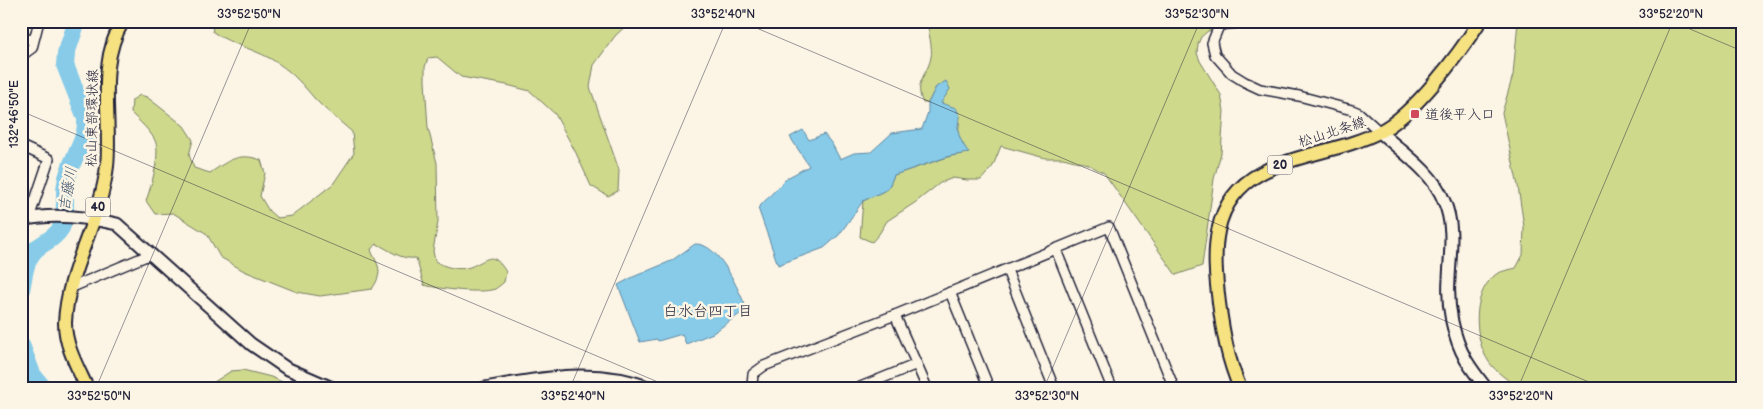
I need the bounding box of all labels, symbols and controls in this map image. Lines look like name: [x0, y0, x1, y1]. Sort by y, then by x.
text: 33°52'50"N: [217, 7, 281, 22]
text: 33°52'40"N: [691, 7, 755, 22]
text: 33°52'30"N: [1165, 7, 1229, 22]
text: 33°52'20"N: [1639, 7, 1703, 22]
street label: 松山東部環状線: [83, 69, 101, 167]
text: 132°46'50"E: [7, 80, 22, 148]
place label: 道後平入口: [1425, 106, 1495, 123]
marker: 道後平入口: [1409, 108, 1421, 120]
street label: 松山北条線: [1296, 113, 1368, 151]
road number: 20: [1268, 156, 1292, 174]
water label: 吉藤川: [55, 165, 81, 213]
road number: 40: [86, 198, 110, 216]
district label: 白水台四丁目: [663, 302, 753, 321]
text: 33°52'50"N: [67, 389, 131, 404]
text: 33°52'40"N: [541, 389, 605, 404]
text: 33°52'30"N: [1015, 389, 1079, 404]
text: 33°52'20"N: [1489, 389, 1553, 404]

